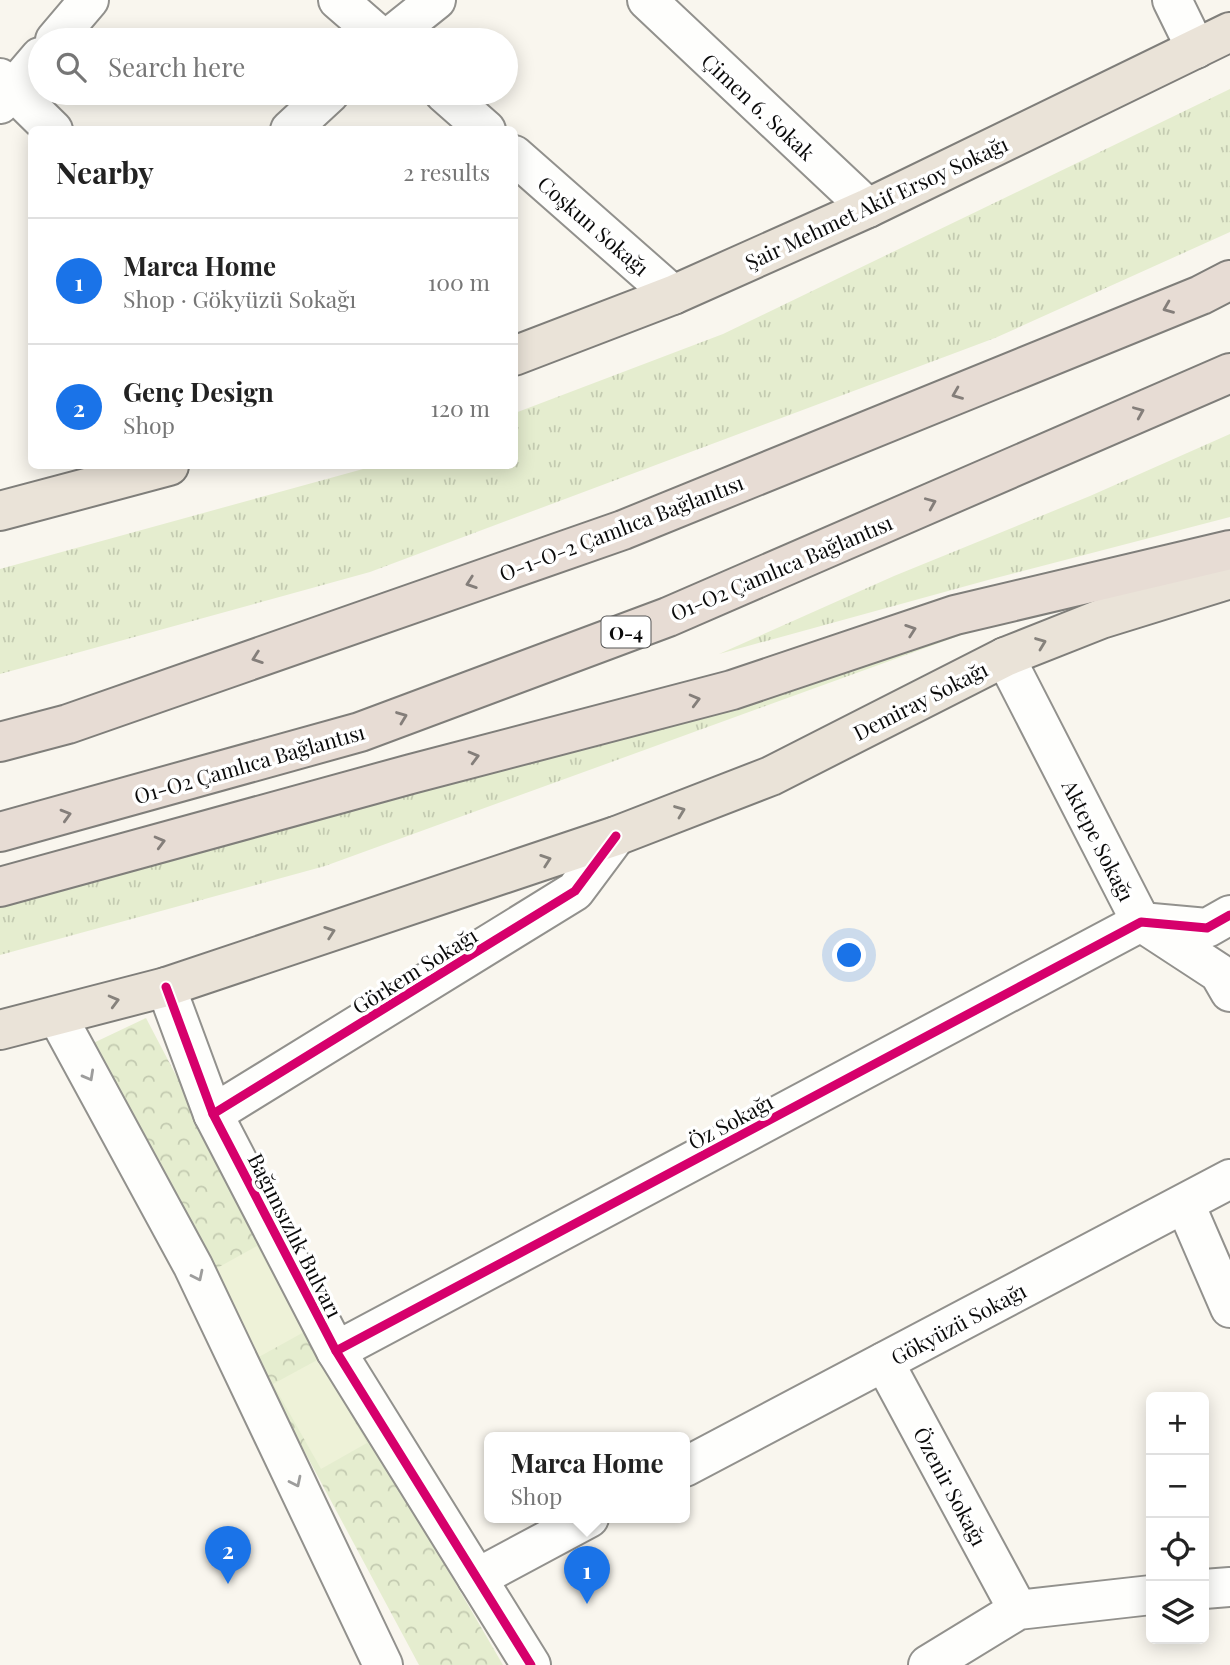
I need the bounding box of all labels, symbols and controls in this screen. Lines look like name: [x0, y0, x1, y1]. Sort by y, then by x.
search box: [28, 28, 518, 105]
street label: Çimen 6. Sokak: [696, 46, 822, 166]
icon: search: [52, 48, 90, 86]
text: Search here: [108, 49, 245, 84]
street label: Şair Mehmet Akif Ersoy Sokağı: [740, 129, 1012, 275]
text: Nearby: [56, 152, 154, 192]
text: 2 results: [403, 156, 490, 187]
street label: Coşkun Sokağı: [533, 169, 655, 281]
text: Marca Home: [123, 248, 276, 283]
text: 1: [75, 266, 83, 297]
text: 100 m: [428, 266, 490, 297]
text: Shop · Gökyüzü Sokağı: [123, 283, 356, 314]
one-way arrow: [1163, 300, 1175, 314]
text: Genç Design: [123, 374, 274, 409]
one-way arrow: [952, 386, 964, 400]
text: 2: [73, 392, 85, 423]
text: 120 m: [431, 392, 490, 423]
one-way arrow: [1132, 406, 1145, 420]
text: Shop: [123, 409, 175, 440]
street label: O-1-O-2 Çamlıca Bağlantısı: [495, 467, 747, 587]
one-way arrow: [923, 497, 936, 511]
street label: O1-O2 Çamlıca Bağlantısı: [666, 508, 896, 626]
one-way arrow: [466, 575, 478, 589]
road number: O-4: [602, 617, 650, 648]
one-way arrow: [904, 624, 917, 638]
one-way arrow: [1034, 637, 1046, 651]
one-way arrow: [251, 650, 263, 664]
street label: Demiray Sokağı: [848, 654, 992, 746]
one-way arrow: [688, 694, 700, 708]
one-way arrow: [395, 711, 407, 725]
street label: O1-O2 Çamlıca Bağlantısı: [131, 717, 367, 809]
one-way arrow: [468, 751, 480, 766]
street label: Aktepe Sokağı: [1056, 774, 1142, 905]
one-way arrow: [673, 806, 685, 820]
one-way arrow: [60, 809, 72, 823]
one-way arrow: [154, 835, 166, 850]
one-way arrow: [539, 854, 552, 868]
street label: Görkem Sokağı: [346, 920, 482, 1020]
one-way arrow: [324, 926, 336, 940]
your location: [832, 938, 866, 972]
one-way arrow: [107, 995, 119, 1009]
one-way arrow: [81, 1069, 94, 1081]
street label: Öz Sokağı: [683, 1087, 777, 1155]
street label: Bağımsızlık Bulvarı: [242, 1148, 350, 1322]
one-way arrow: [189, 1269, 203, 1281]
street label: Gökyüzü Sokağı: [885, 1276, 1031, 1370]
map controls: [1146, 1392, 1209, 1644]
button: +: [1146, 1392, 1209, 1455]
street label: Özenir Sokağı: [908, 1422, 994, 1550]
popup: [484, 1432, 690, 1523]
text: Marca Home: [510, 1445, 664, 1480]
button: −: [1146, 1455, 1209, 1518]
one-way arrow: [287, 1474, 301, 1487]
text: Shop: [510, 1480, 562, 1511]
button: locate: [1146, 1518, 1209, 1581]
pin: 2: [205, 1526, 251, 1584]
pin: 1: [564, 1546, 610, 1604]
button: layers: [1146, 1581, 1209, 1644]

